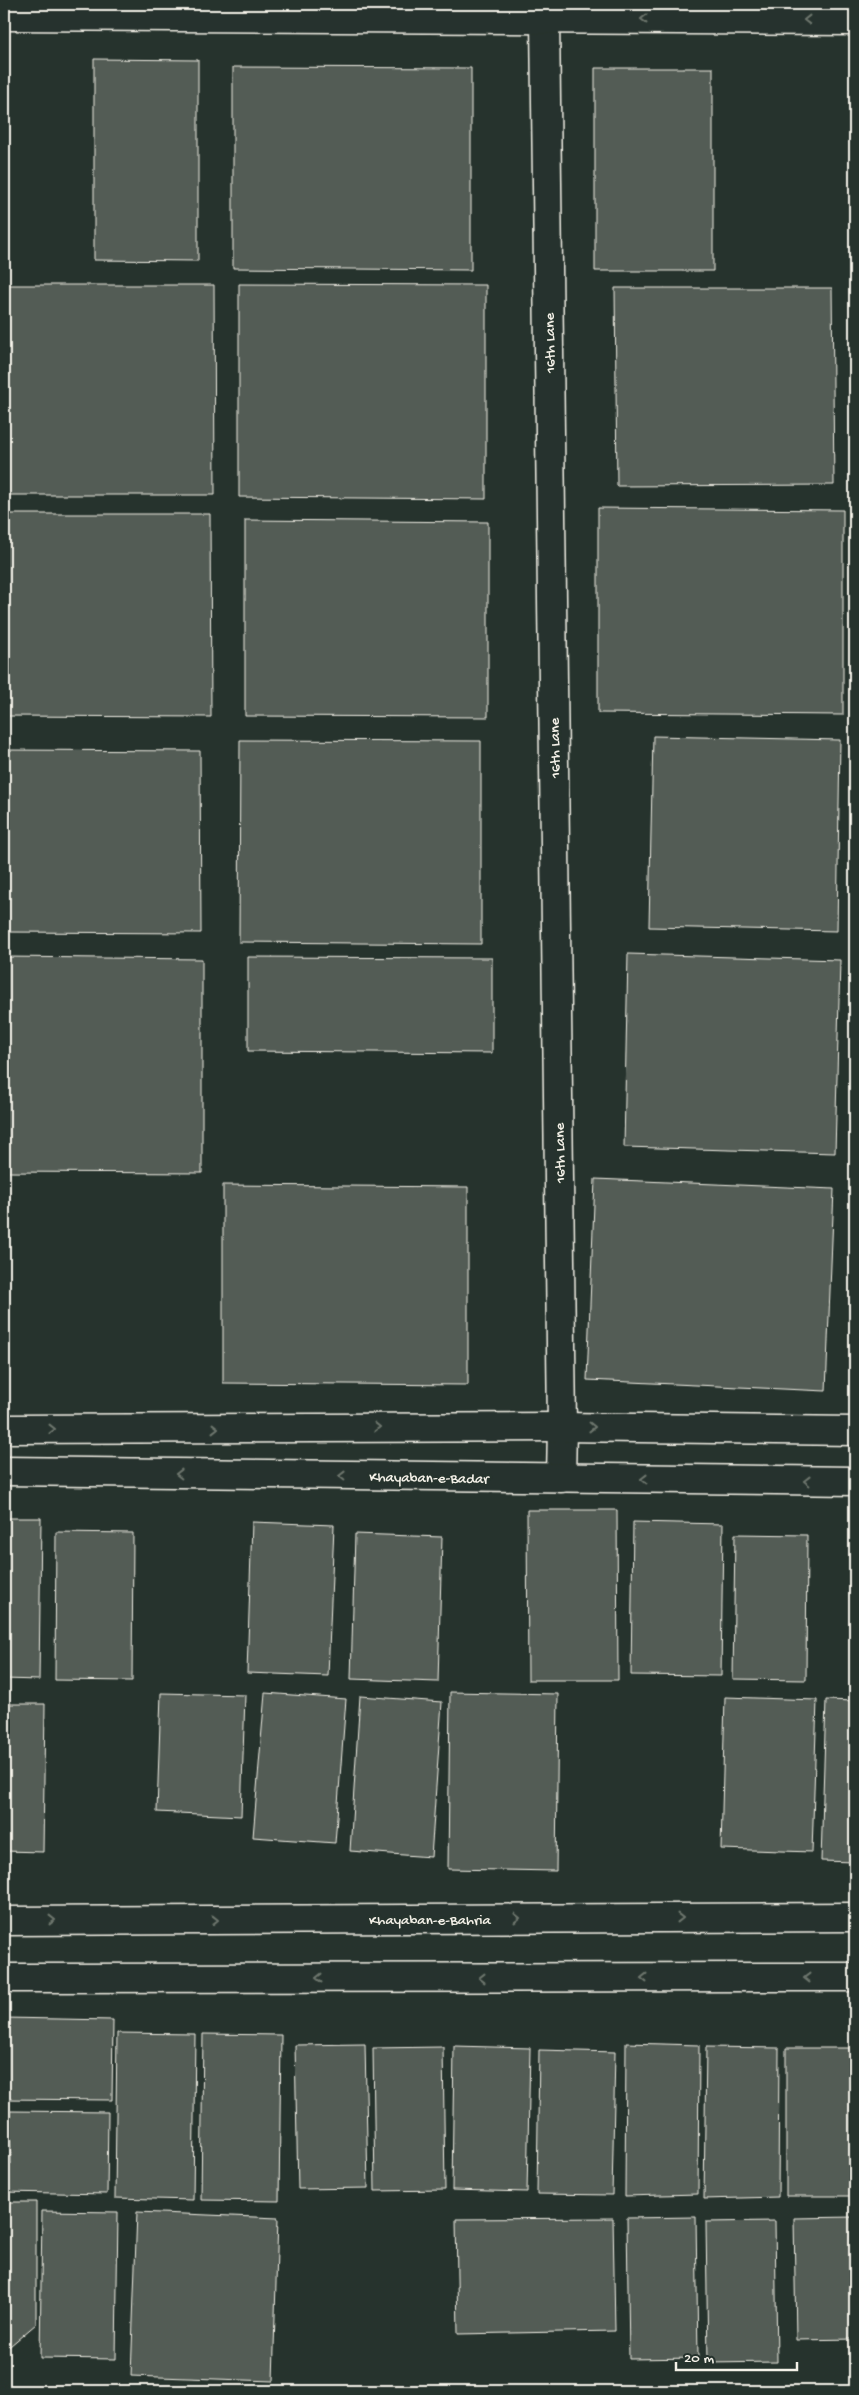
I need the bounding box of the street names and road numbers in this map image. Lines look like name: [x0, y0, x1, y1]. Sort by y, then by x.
street label: 16th Lane: [541, 313, 561, 374]
street label: 16th Lane: [546, 718, 566, 779]
street label: 16th Lane: [551, 1123, 571, 1184]
street label: Khayaban-e-Badar: [369, 1469, 490, 1489]
street label: Khayaban-e-Bahria: [369, 1912, 492, 1930]

